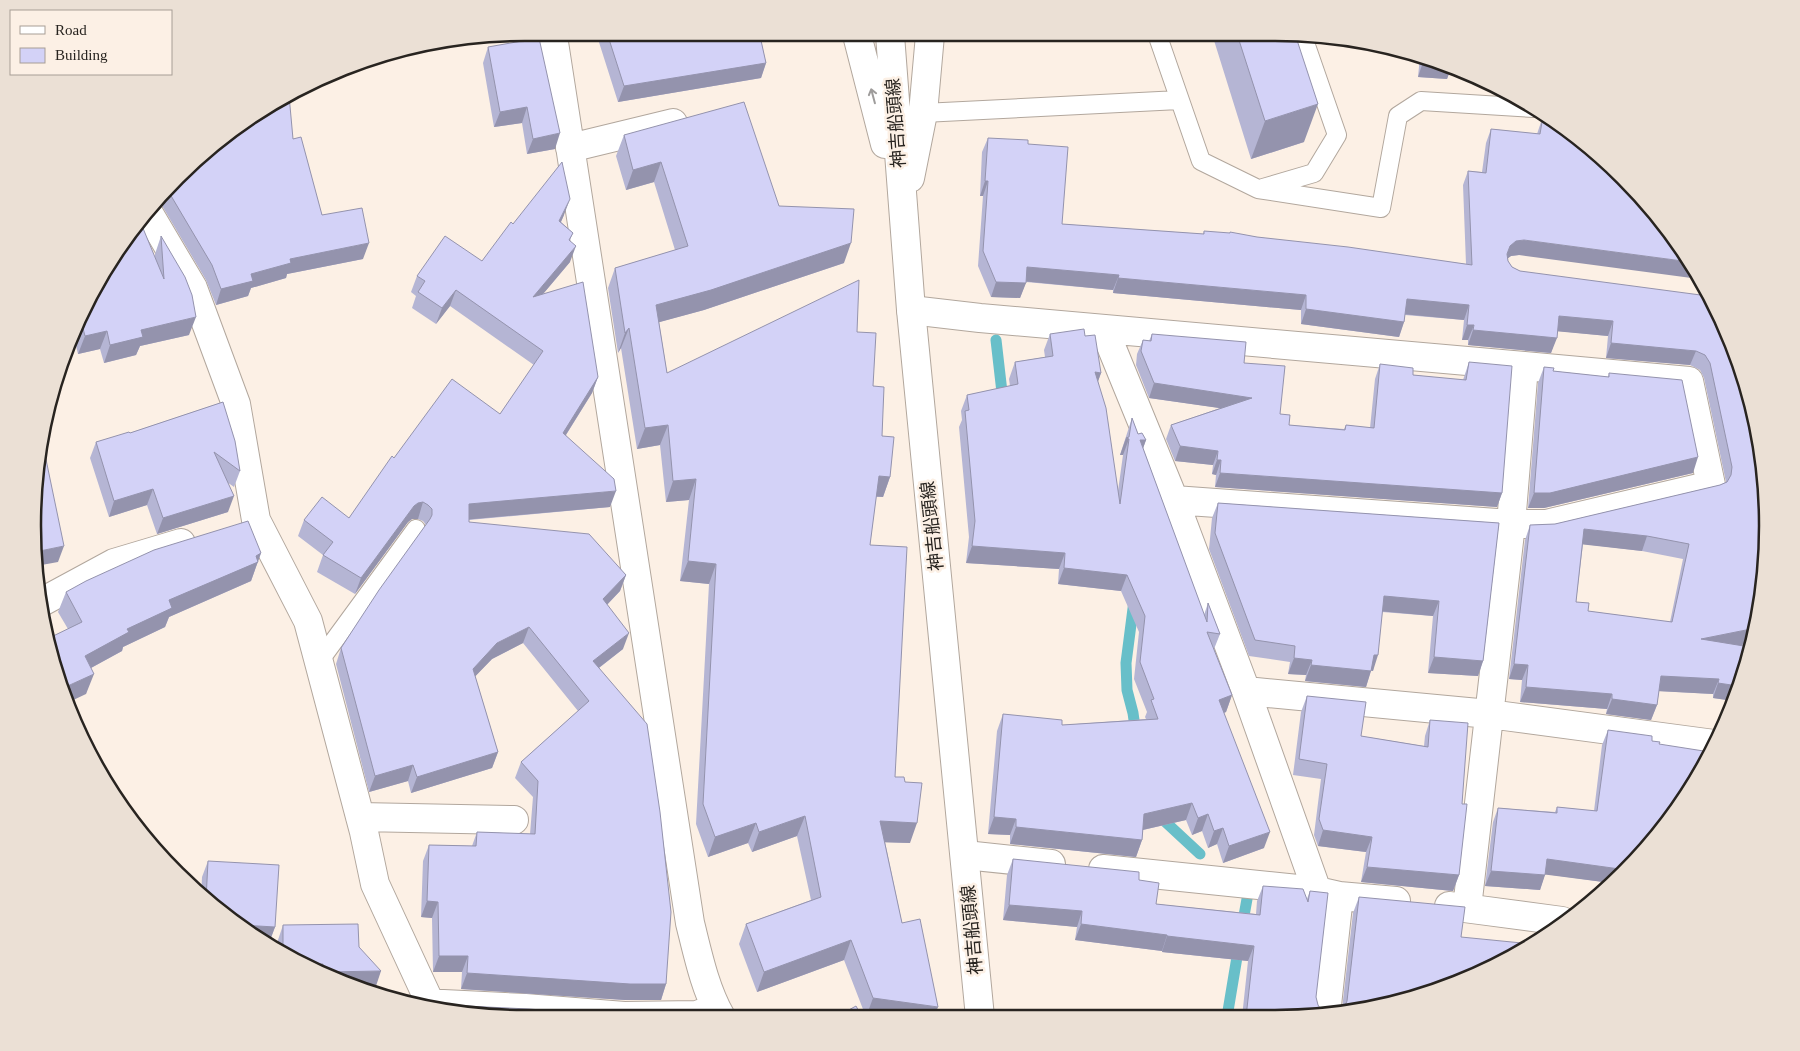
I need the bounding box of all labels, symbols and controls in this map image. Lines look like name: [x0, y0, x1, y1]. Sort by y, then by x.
legend: [10, 10, 172, 75]
text: Road: [55, 22, 87, 38]
text: Building: [55, 47, 108, 63]
street label: 神吉船頭線: [883, 77, 909, 169]
one-way arrow: [868, 89, 877, 105]
street label: 神吉船頭線: [917, 480, 947, 572]
street label: 神吉船頭線: [958, 884, 986, 976]

